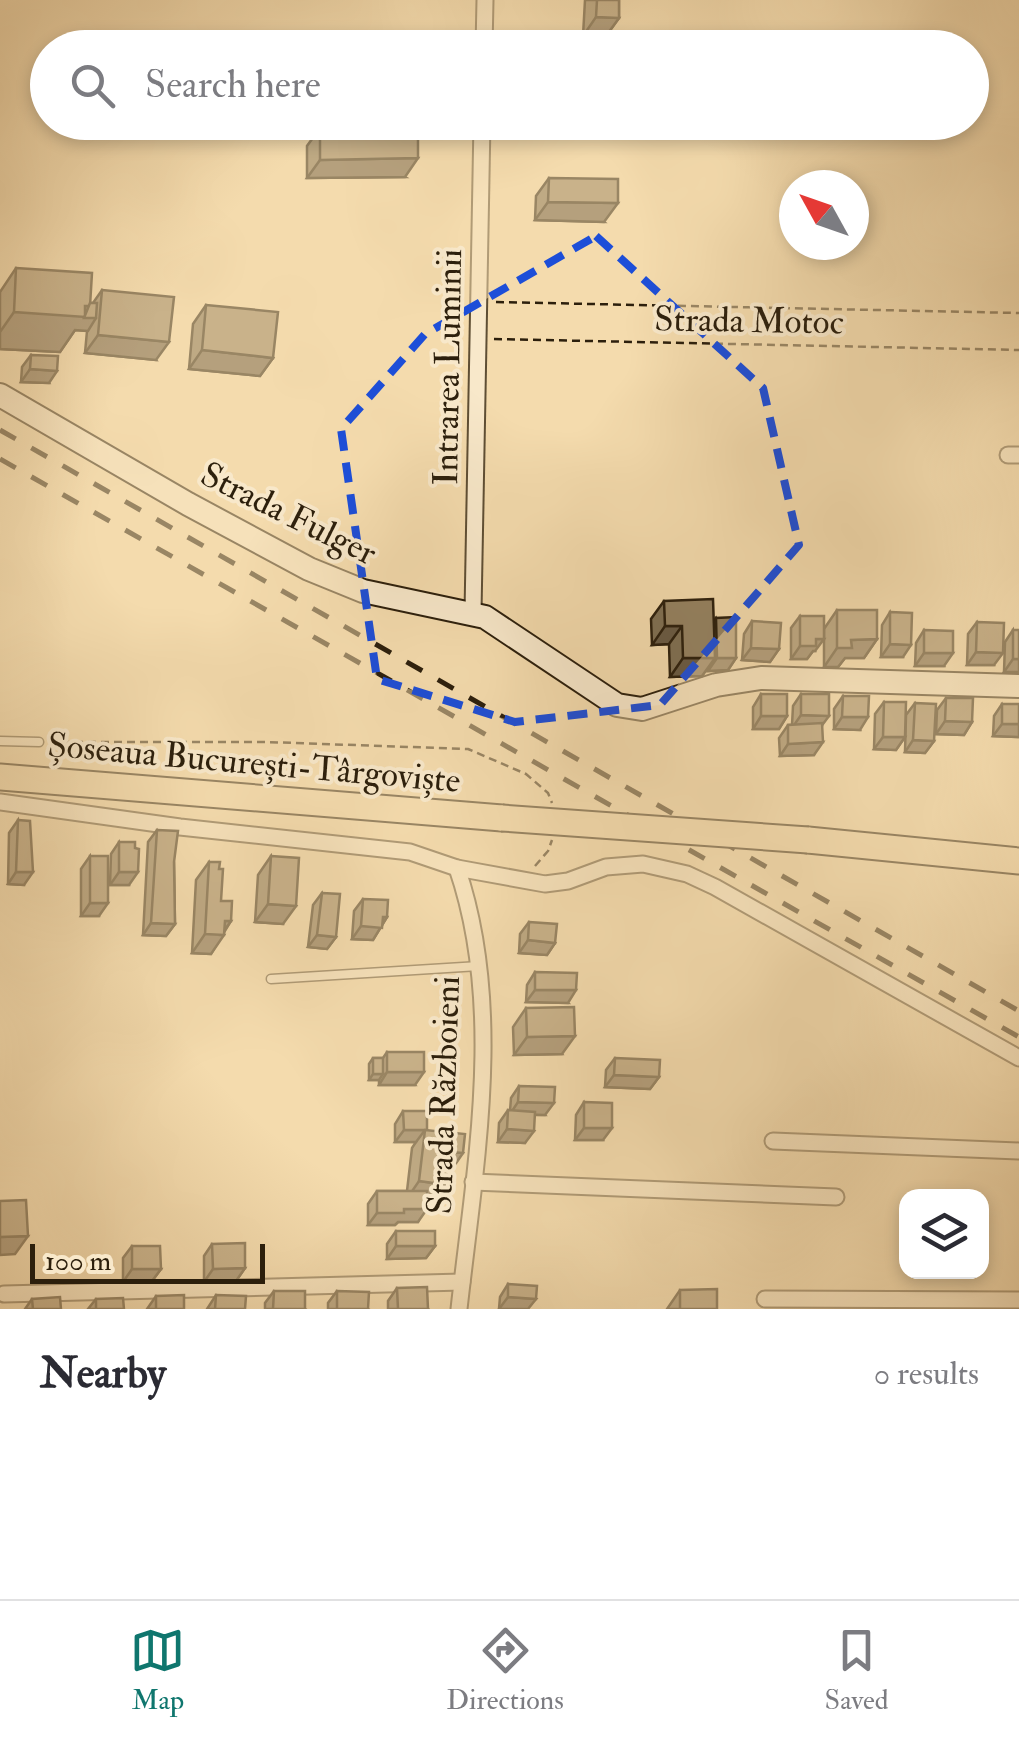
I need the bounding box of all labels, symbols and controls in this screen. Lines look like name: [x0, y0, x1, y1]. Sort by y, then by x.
search box: [30, 30, 989, 140]
icon: search: [65, 58, 120, 113]
text: Search here: [145, 61, 321, 109]
north arrow: [779, 170, 869, 260]
street label: Intrarea Luminii: [424, 248, 472, 486]
street label: Strada Motoc: [654, 297, 844, 345]
street label: Strada Fulger: [193, 452, 384, 575]
street label: Șoseaua București-Târgoviște: [46, 723, 462, 803]
street label: Strada Războieni: [418, 975, 470, 1215]
map controls: [899, 1189, 989, 1279]
button: layers: [899, 1189, 989, 1279]
scale bar: [30, 1239, 265, 1284]
text: 100 m: [45, 1244, 111, 1279]
text: Nearby: [40, 1348, 166, 1400]
text: 0 results: [874, 1354, 979, 1394]
tab: Map: [130, 1623, 185, 1718]
tab: Directions: [446, 1623, 564, 1718]
tab: Saved: [825, 1623, 889, 1718]

